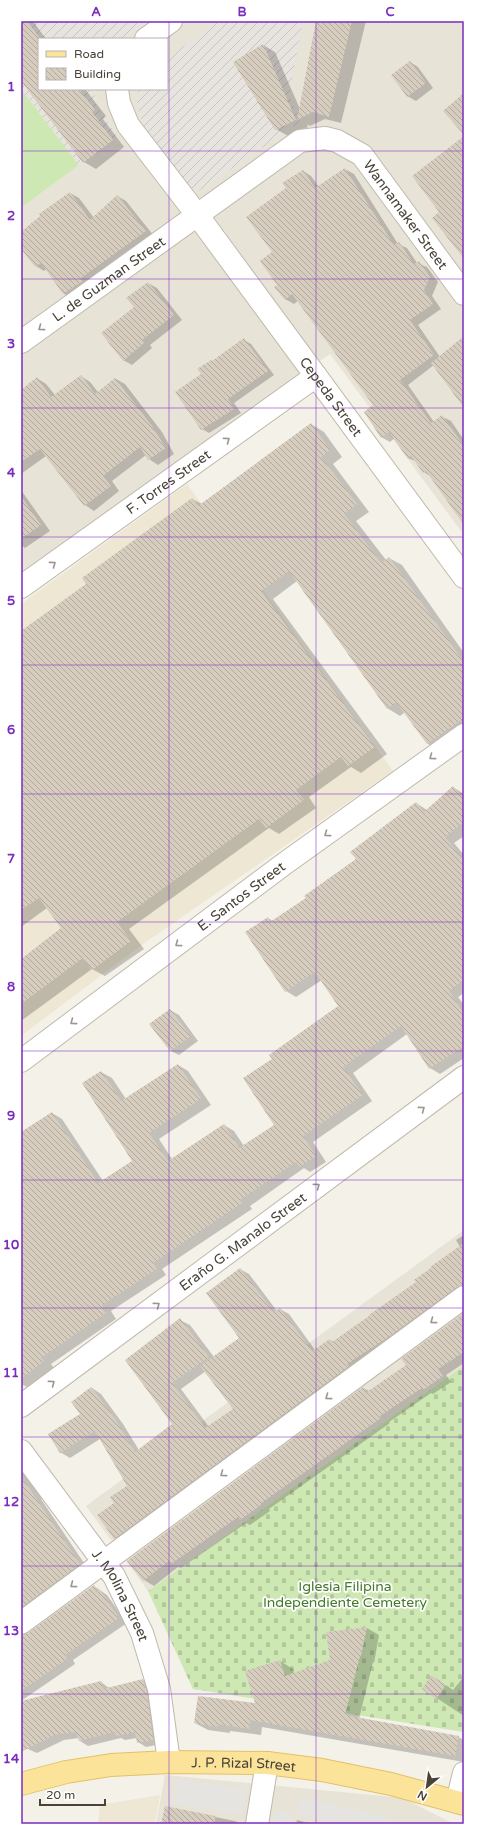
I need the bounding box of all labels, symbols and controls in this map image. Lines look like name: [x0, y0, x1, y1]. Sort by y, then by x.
text: A: [91, 4, 101, 20]
text: B: [237, 4, 247, 20]
text: C: [385, 4, 395, 20]
legend: [38, 38, 168, 90]
text: Road: [74, 47, 104, 61]
text: Building: [74, 67, 121, 81]
text: 1: [7, 79, 15, 95]
street label: Wannamaker Street: [360, 157, 452, 274]
text: 2: [7, 208, 15, 224]
street label: L. de Guzman Street: [49, 233, 169, 326]
one-way arrow: [38, 323, 45, 330]
text: 3: [7, 336, 15, 352]
street label: Cepeda Street: [296, 354, 366, 441]
one-way arrow: [222, 438, 229, 445]
street label: F. Torres Street: [123, 446, 215, 518]
text: 4: [7, 465, 16, 481]
one-way arrow: [48, 562, 55, 569]
text: 5: [7, 593, 15, 609]
text: 6: [7, 722, 15, 738]
one-way arrow: [430, 753, 437, 760]
one-way arrow: [324, 829, 331, 836]
text: 7: [7, 851, 15, 867]
street label: E. Santos Street: [194, 858, 289, 935]
one-way arrow: [175, 939, 182, 946]
text: 8: [7, 979, 15, 995]
one-way arrow: [71, 1017, 78, 1024]
one-way arrow: [417, 1106, 424, 1113]
text: 9: [7, 1108, 15, 1124]
one-way arrow: [313, 1184, 320, 1191]
street label: Eraño G. Manalo Street: [176, 1189, 310, 1295]
text: 10: [3, 1237, 19, 1253]
one-way arrow: [152, 1303, 159, 1310]
one-way arrow: [430, 1316, 437, 1323]
text: 11: [3, 1365, 19, 1381]
one-way arrow: [48, 1381, 55, 1388]
one-way arrow: [325, 1393, 332, 1400]
one-way arrow: [220, 1469, 227, 1477]
text: 12: [3, 1494, 19, 1510]
street label: J. Molina Street: [88, 1546, 152, 1644]
park label: Iglesia Filipina Independiente Cemetery: [263, 1578, 428, 1611]
one-way arrow: [70, 1580, 77, 1588]
text: 13: [3, 1623, 19, 1639]
text: 14: [3, 1751, 20, 1767]
street label: J. P. Rizal Street: [191, 1754, 298, 1776]
north arrow: [407, 1767, 447, 1807]
scale bar: [40, 1781, 105, 1807]
text: N: [415, 1787, 429, 1803]
text: 20 m: [46, 1788, 75, 1802]

